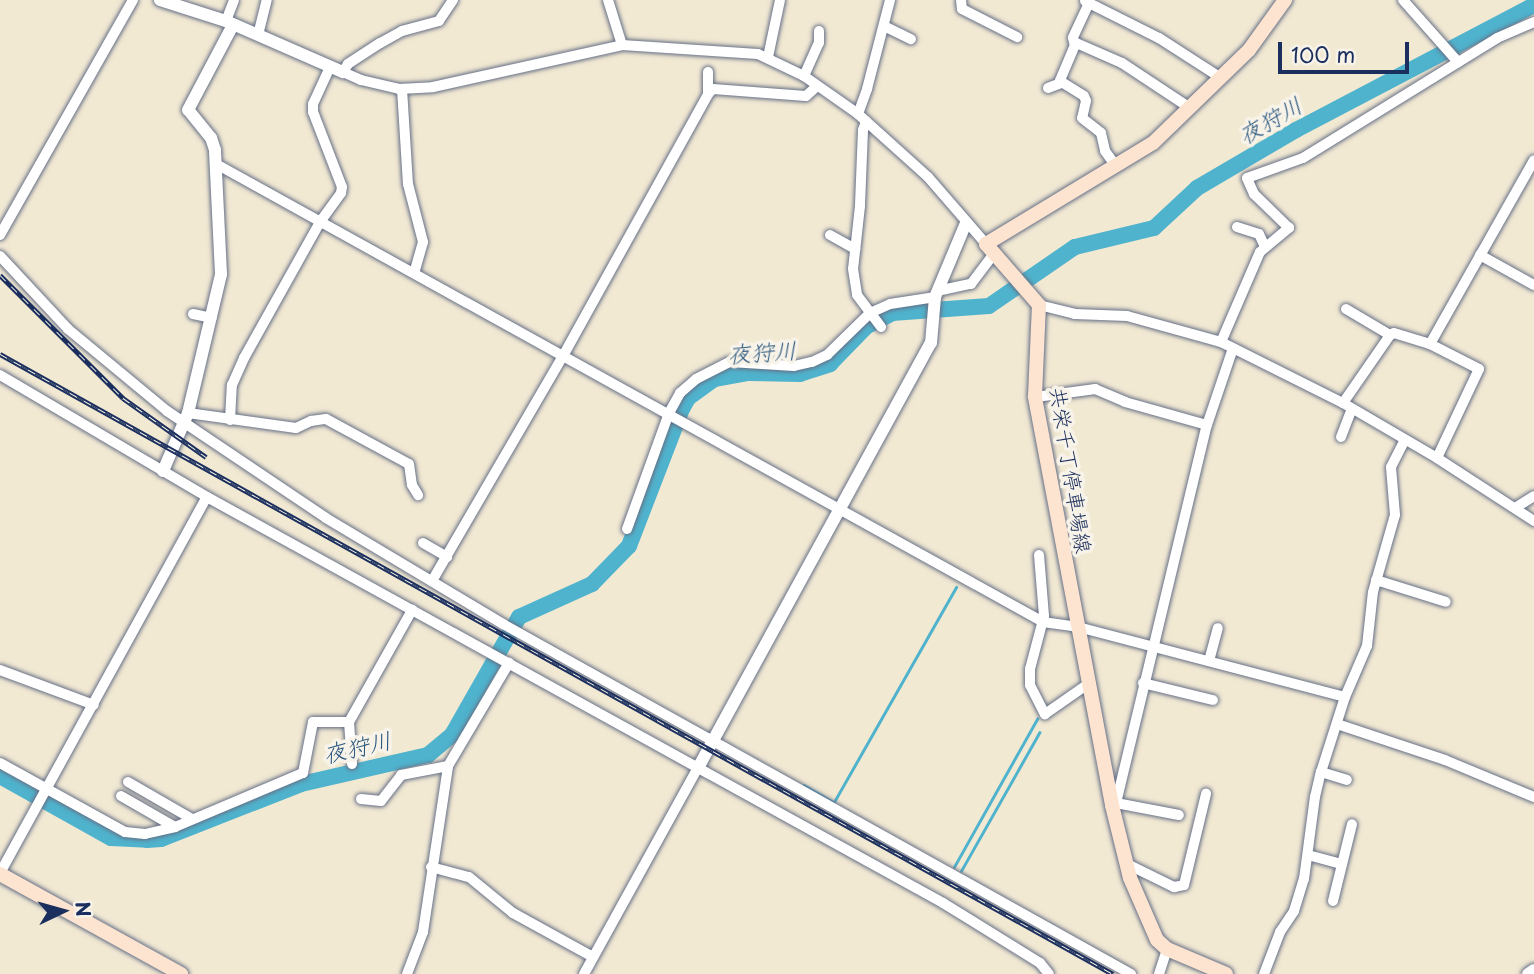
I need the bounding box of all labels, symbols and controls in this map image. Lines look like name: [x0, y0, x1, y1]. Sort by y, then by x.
scale bar: [1282, 28, 1413, 72]
text: 100 m: [1291, 38, 1355, 70]
water label: 夜狩川: [1233, 91, 1307, 149]
water label: 夜狩川: [727, 336, 797, 368]
street label: 共栄千丁停車場線: [1046, 385, 1098, 555]
water label: 夜狩川: [320, 726, 394, 768]
north arrow: [28, 876, 98, 946]
text: N: [69, 900, 99, 918]

